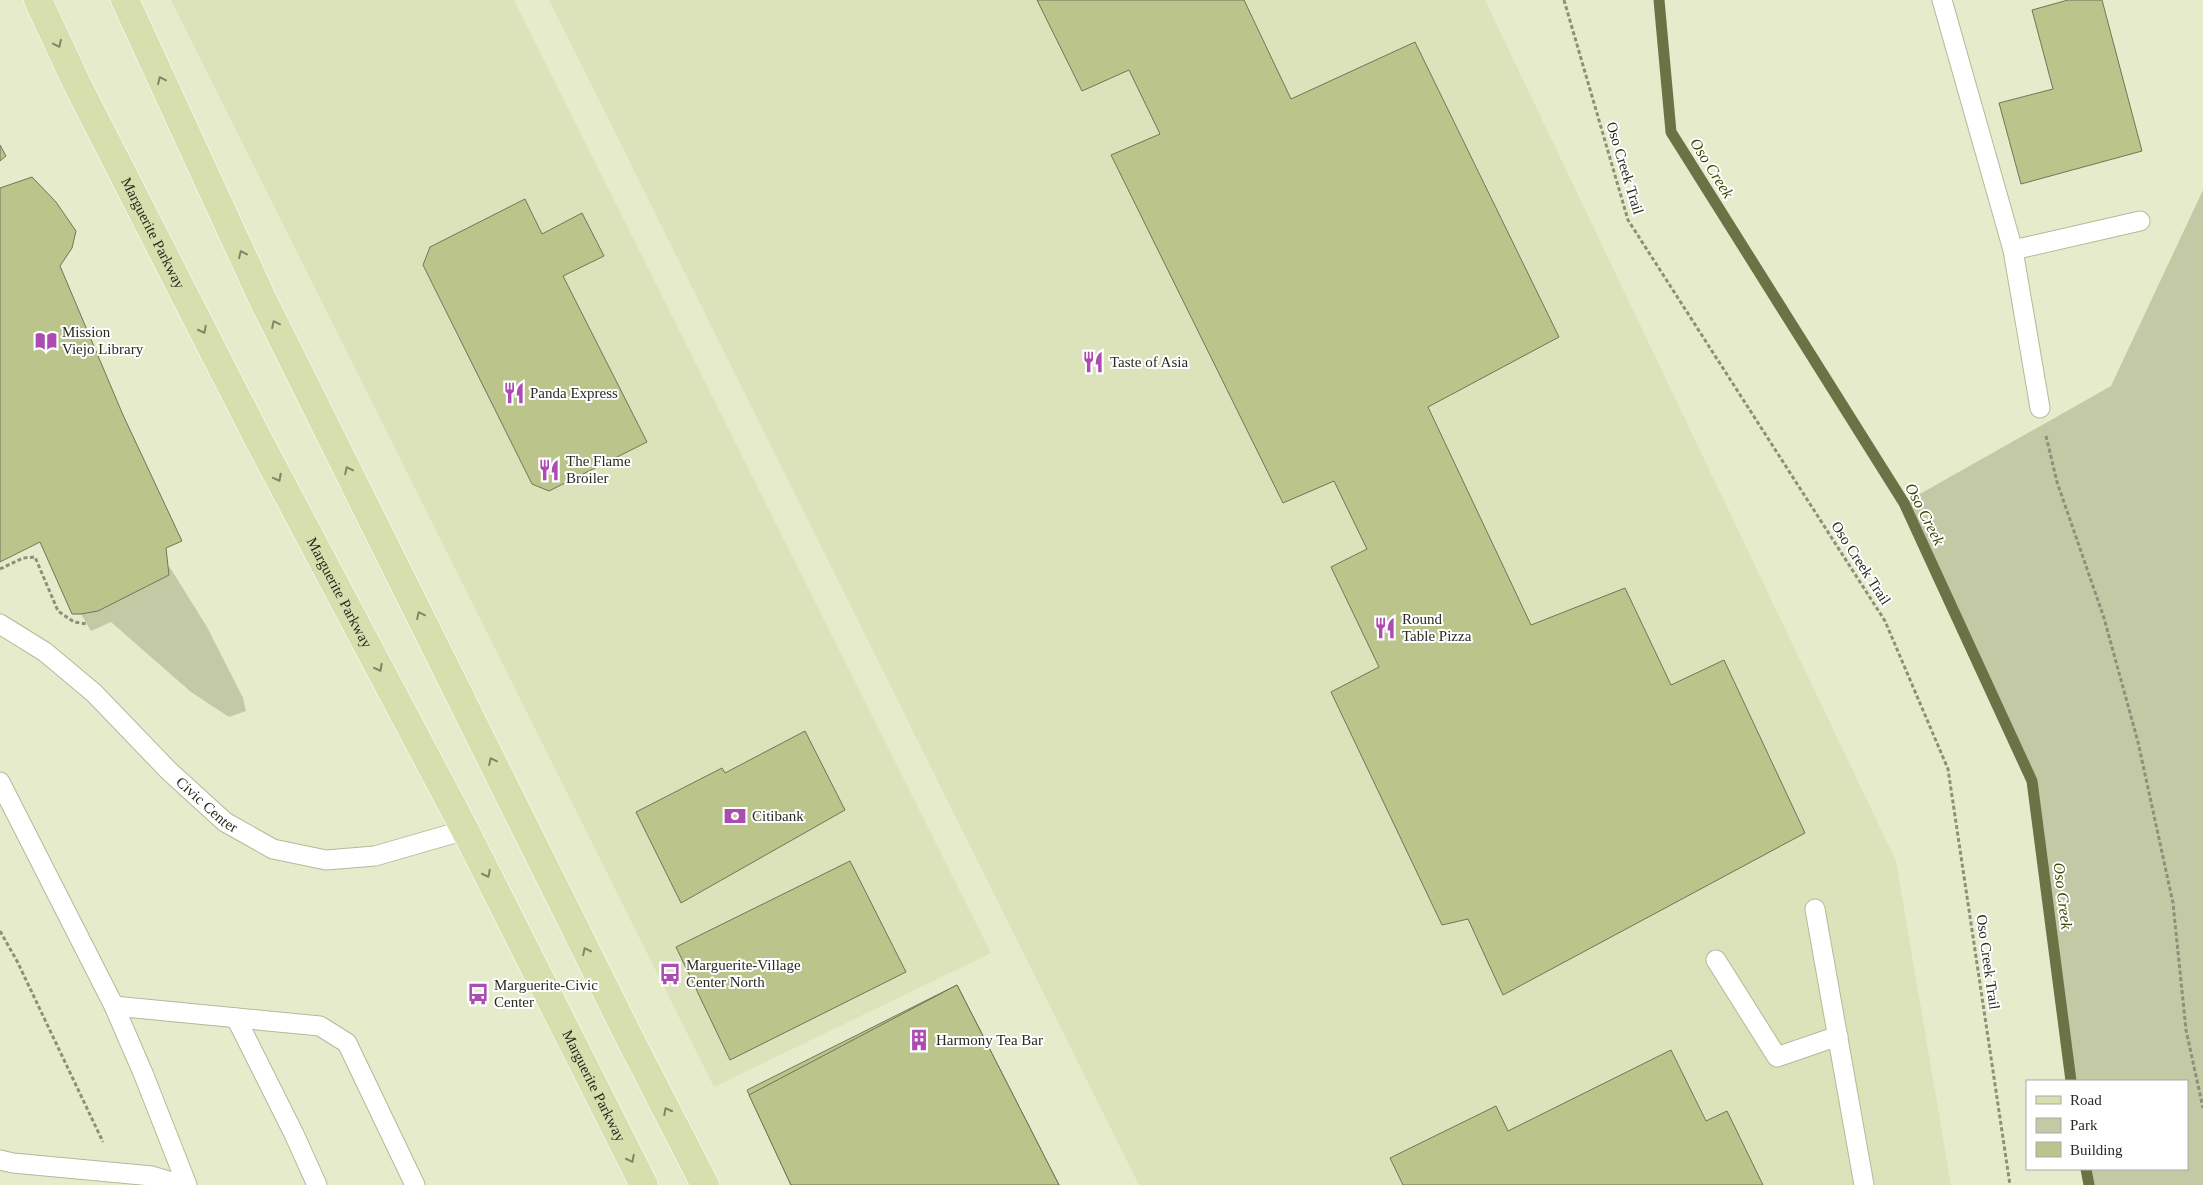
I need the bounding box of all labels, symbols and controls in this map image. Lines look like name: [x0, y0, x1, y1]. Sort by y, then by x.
one-way arrow: [52, 39, 62, 48]
one-way arrow: [157, 76, 167, 85]
street label: Oso Creek Trail: [1603, 120, 1647, 216]
water label: Oso Creek: [1687, 135, 1738, 202]
street label: Marguerite Parkway: [118, 175, 188, 292]
one-way arrow: [237, 250, 248, 259]
one-way arrow: [271, 320, 281, 329]
place label: Mission Viejo Library: [62, 324, 144, 357]
one-way arrow: [197, 325, 207, 334]
library icon: Mission Viejo Library: [33, 328, 59, 354]
restaurant icon: Taste of Asia: [1080, 349, 1106, 375]
place label: Taste of Asia: [1110, 354, 1188, 370]
restaurant icon: Panda Express: [501, 380, 527, 406]
place label: Panda Express: [530, 385, 618, 401]
place label: The Flame Broiler: [566, 453, 631, 486]
restaurant icon: The Flame Broiler: [536, 457, 562, 483]
one-way arrow: [344, 466, 354, 475]
one-way arrow: [272, 473, 282, 482]
water label: Oso Creek: [1902, 480, 1948, 549]
street label: Oso Creek Trail: [1828, 518, 1894, 608]
street label: Marguerite Parkway: [304, 535, 375, 651]
one-way arrow: [416, 611, 426, 620]
place label: Round Table Pizza: [1402, 611, 1472, 644]
restaurant icon: Round Table Pizza: [1372, 615, 1398, 641]
one-way arrow: [373, 663, 383, 672]
one-way arrow: [488, 757, 498, 766]
street label: Civic Center: [173, 774, 241, 836]
bank icon: Citibank: [722, 803, 748, 829]
place label: Citibank: [752, 808, 804, 824]
water label: Oso Creek: [2050, 862, 2076, 931]
one-way arrow: [481, 868, 491, 877]
street label: Oso Creek Trail: [1973, 913, 2003, 1011]
one-way arrow: [582, 947, 592, 956]
place label: Marguerite-Village Center North: [686, 957, 801, 990]
bus stop icon: Marguerite-Village Center North: [657, 961, 683, 987]
place label: Marguerite-Civic Center: [494, 977, 598, 1010]
bus stop icon: Marguerite-Civic Center: [465, 981, 491, 1007]
street label: Marguerite Parkway: [559, 1027, 629, 1145]
building icon: Harmony Tea Bar: [906, 1027, 932, 1053]
place label: Harmony Tea Bar: [936, 1032, 1043, 1048]
legend: [2026, 1080, 2188, 1170]
text: Road: [2070, 1092, 2102, 1108]
one-way arrow: [663, 1107, 673, 1116]
text: Park: [2070, 1117, 2098, 1133]
text: Building: [2070, 1142, 2123, 1158]
one-way arrow: [625, 1154, 635, 1163]

